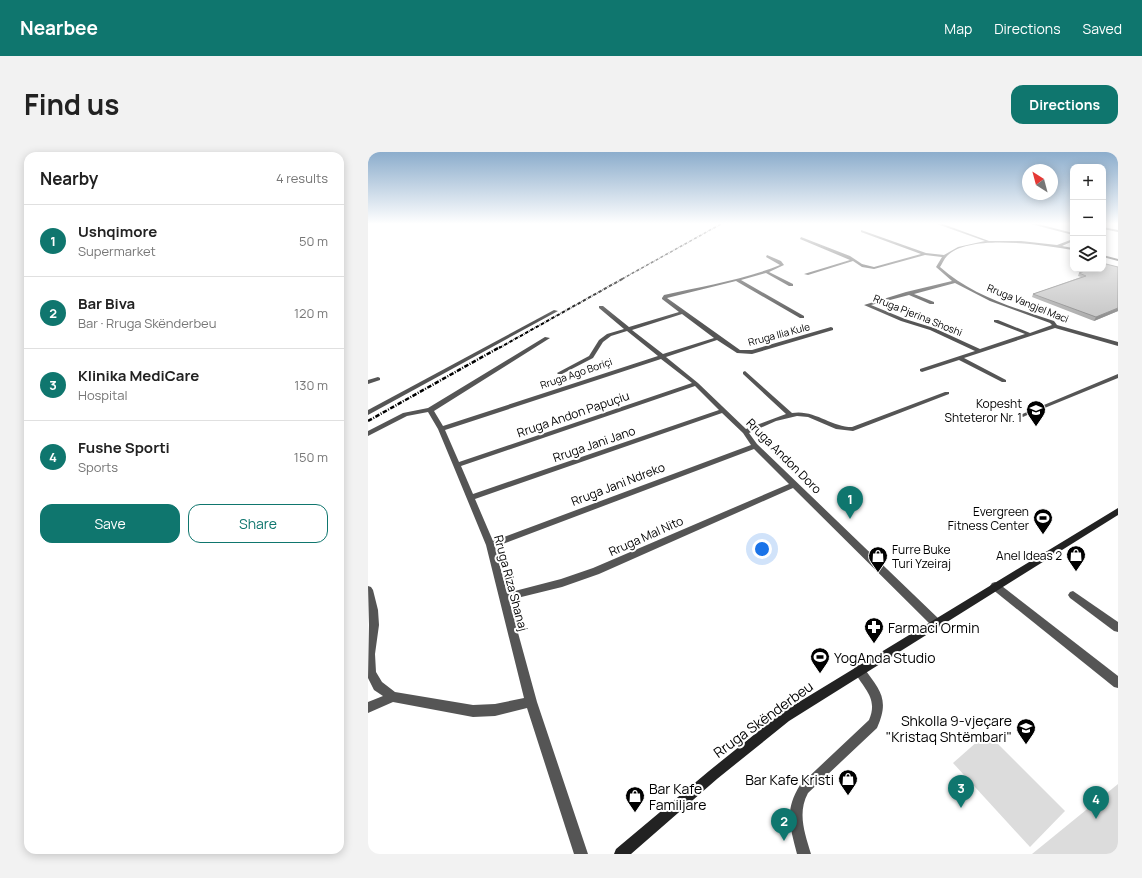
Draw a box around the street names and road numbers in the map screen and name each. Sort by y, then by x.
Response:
street label: Rruga Vangjel Maci [985,280,1071,326]
street label: Rruga Pjerina Shoshi [871,291,965,339]
street label: Rruga Ilia Kule [746,319,812,349]
street label: Rruga Ago Boriçi [538,354,614,392]
street label: Rruga Andon Papuçiu [515,387,631,441]
street label: Rruga Andon Doro [743,415,825,497]
street label: Rruga Jani Jano [550,422,638,466]
street label: Rruga Jani Ndreko [569,458,667,510]
street label: Rruga Mal Nito [606,512,686,560]
street label: Rruga Riza Shanaj [490,533,532,633]
street label: Rruga Skënderbeu [709,676,817,762]

